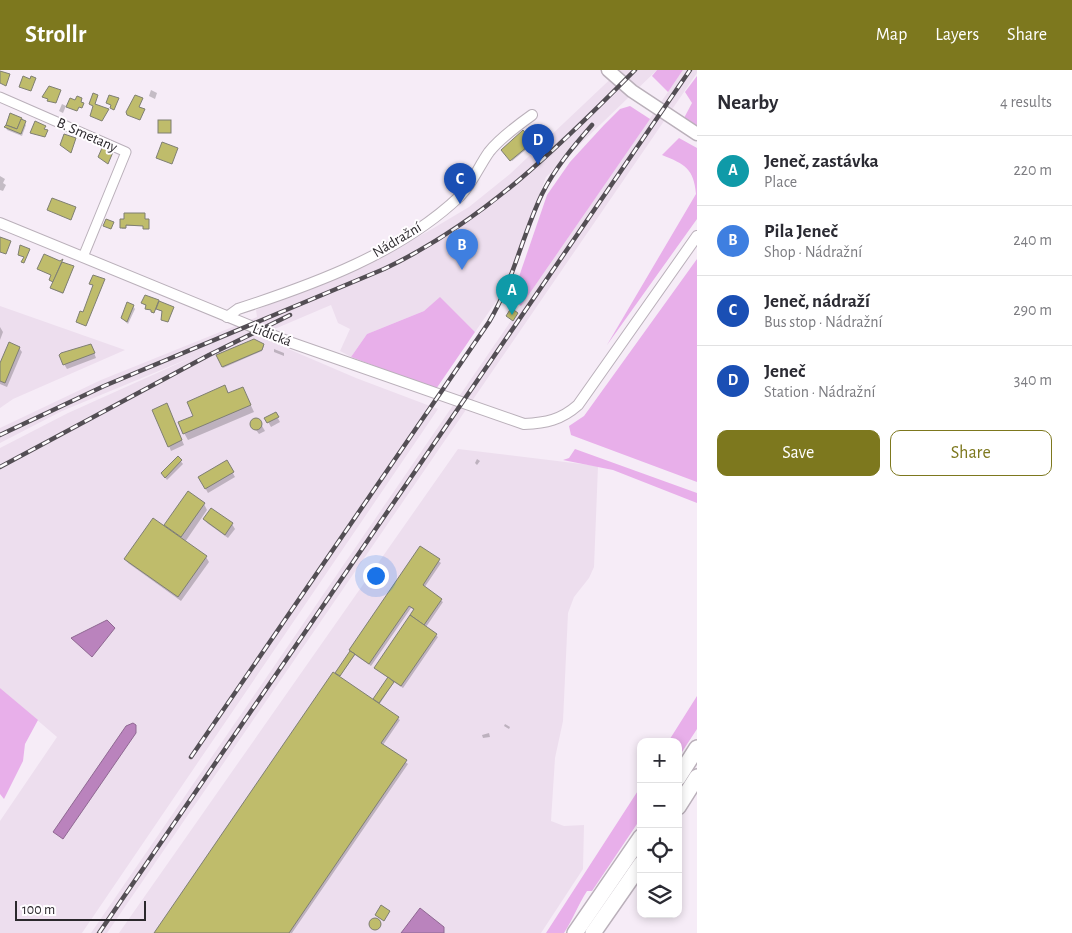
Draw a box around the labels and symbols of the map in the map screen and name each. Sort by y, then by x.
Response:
street label: B. Smetany [54,115,120,155]
pin: D [522,124,554,165]
pin: C [444,163,476,204]
street label: Nádražní [370,220,424,260]
pin: B [446,229,478,270]
pin: A [496,274,528,315]
street label: Lidická [250,321,294,349]
your location [363,563,389,589]
scale bar [15,898,146,921]

